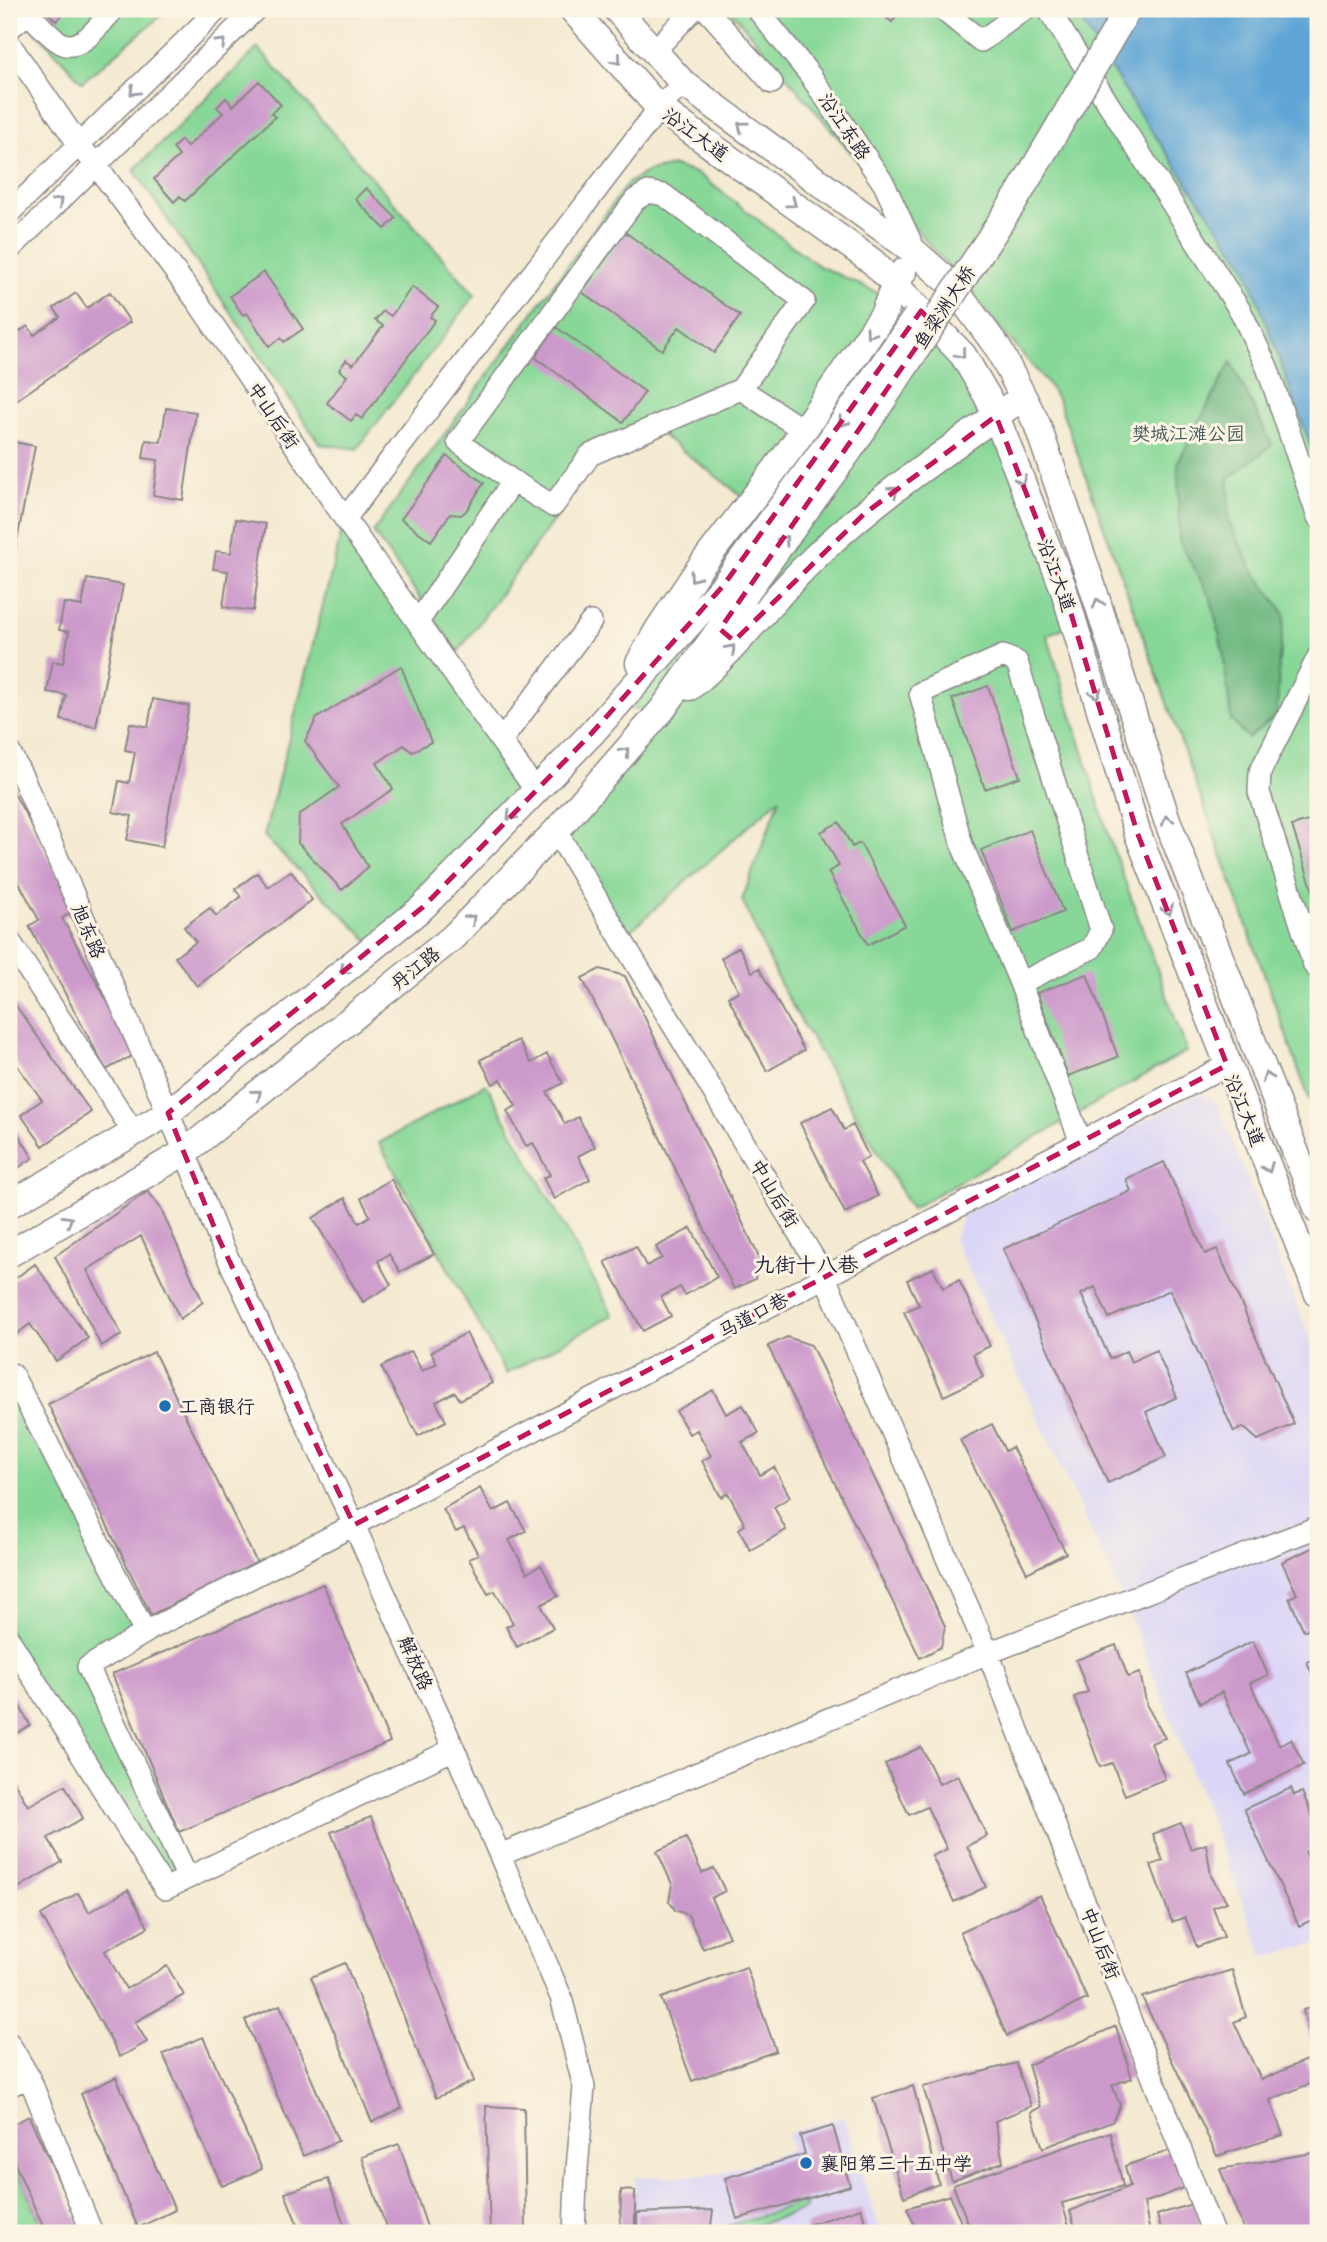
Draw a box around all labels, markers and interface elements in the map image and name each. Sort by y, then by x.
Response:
one-way arrow [212,39,225,52]
one-way arrow [609,52,621,65]
one-way arrow [130,82,143,95]
street label: 沿江东路 [813,86,879,165]
street label: 沿江大道 [658,100,736,167]
one-way arrow [737,122,750,134]
one-way arrow [784,195,797,208]
one-way arrow [49,198,62,211]
street label: 鱼梁洲大桥 [906,259,981,354]
one-way arrow [865,326,878,339]
one-way arrow [952,347,965,359]
street label: 中山后街 [242,375,308,454]
one-way arrow [839,414,851,427]
park label: 樊城江滩公园 [1131,418,1245,446]
one-way arrow [1012,473,1026,485]
one-way arrow [886,487,899,500]
street label: 沿江大道 [1032,534,1084,615]
one-way arrow [776,535,789,548]
one-way arrow [690,569,702,582]
one-way arrow [1091,597,1106,609]
one-way arrow [723,644,735,657]
one-way arrow [1087,688,1102,700]
one-way arrow [617,747,629,760]
one-way arrow [506,808,519,821]
one-way arrow [1161,814,1175,826]
street label: 旭东路 [66,899,114,962]
one-way arrow [1159,904,1173,916]
one-way arrow [463,915,476,928]
street label: 丹江路 [383,938,445,996]
one-way arrow [340,962,352,975]
street label: 沿江大道 [1219,1069,1273,1150]
one-way arrow [1261,1072,1275,1084]
one-way arrow [250,1090,262,1103]
street label: 中山后街 [744,1153,807,1232]
one-way arrow [1260,1160,1274,1173]
one-way arrow [60,1215,73,1228]
district label: 九街十八巷 [754,1247,859,1279]
street label: 马道口巷 [712,1284,793,1344]
place label: 工商银行 [179,1391,255,1419]
marker: 工商银行 [157,1398,173,1414]
street label: 解放路 [393,1631,441,1694]
street label: 中山后街 [1075,1902,1129,1983]
place label: 襄阳第三十五中学 [820,2148,972,2176]
marker: 襄阳第三十五中学 [798,2155,814,2171]

